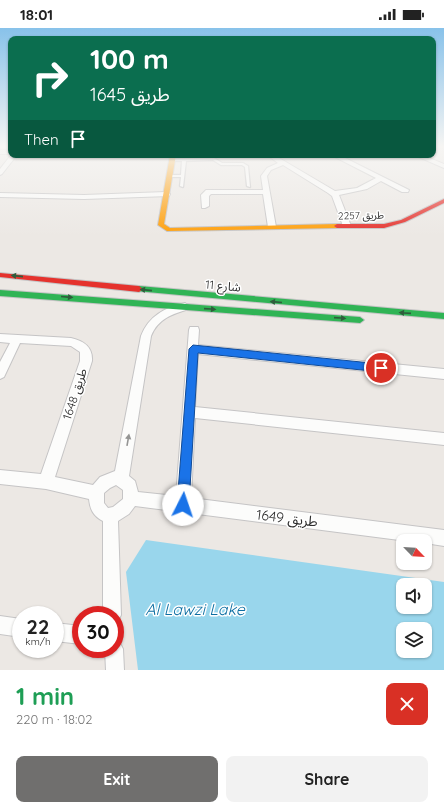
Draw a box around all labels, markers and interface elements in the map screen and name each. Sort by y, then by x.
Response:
text: 18:01 [20,5,53,24]
text: 100 m [90,41,169,76]
icon: right [24,52,76,104]
text: طريق 1645 [90,83,170,106]
icon: arrive [67,128,89,150]
text: Then [24,130,59,149]
street label: طريق 2257 [338,209,384,222]
one-way arrow [11,273,23,280]
street label: شارع 11 [205,276,241,297]
one-way arrow [140,287,152,293]
one-way arrow [61,293,73,300]
one-way arrow [270,299,282,306]
one-way arrow [204,305,216,312]
one-way arrow [399,309,411,316]
one-way arrow [334,315,346,322]
pin [364,351,398,385]
icon: arrive [370,357,392,379]
street label: طريق 1648 [59,366,91,422]
one-way arrow [125,434,131,447]
position arrow [162,484,204,526]
street label: طريق 1649 [255,505,319,532]
north arrow [396,534,432,570]
map controls [396,534,432,658]
button: sound [396,578,432,614]
water label: Al Lawzi Lake [145,599,246,619]
speed limit sign: 30 [72,606,124,658]
text: 22 [27,614,49,639]
button: layers [396,622,432,658]
text: km/h [25,635,51,648]
text: 1 min [16,681,74,711]
button: close [386,683,428,725]
text: 220 m · 18:02 [16,711,92,727]
button: Exit [16,756,218,802]
button: Share [226,756,428,802]

